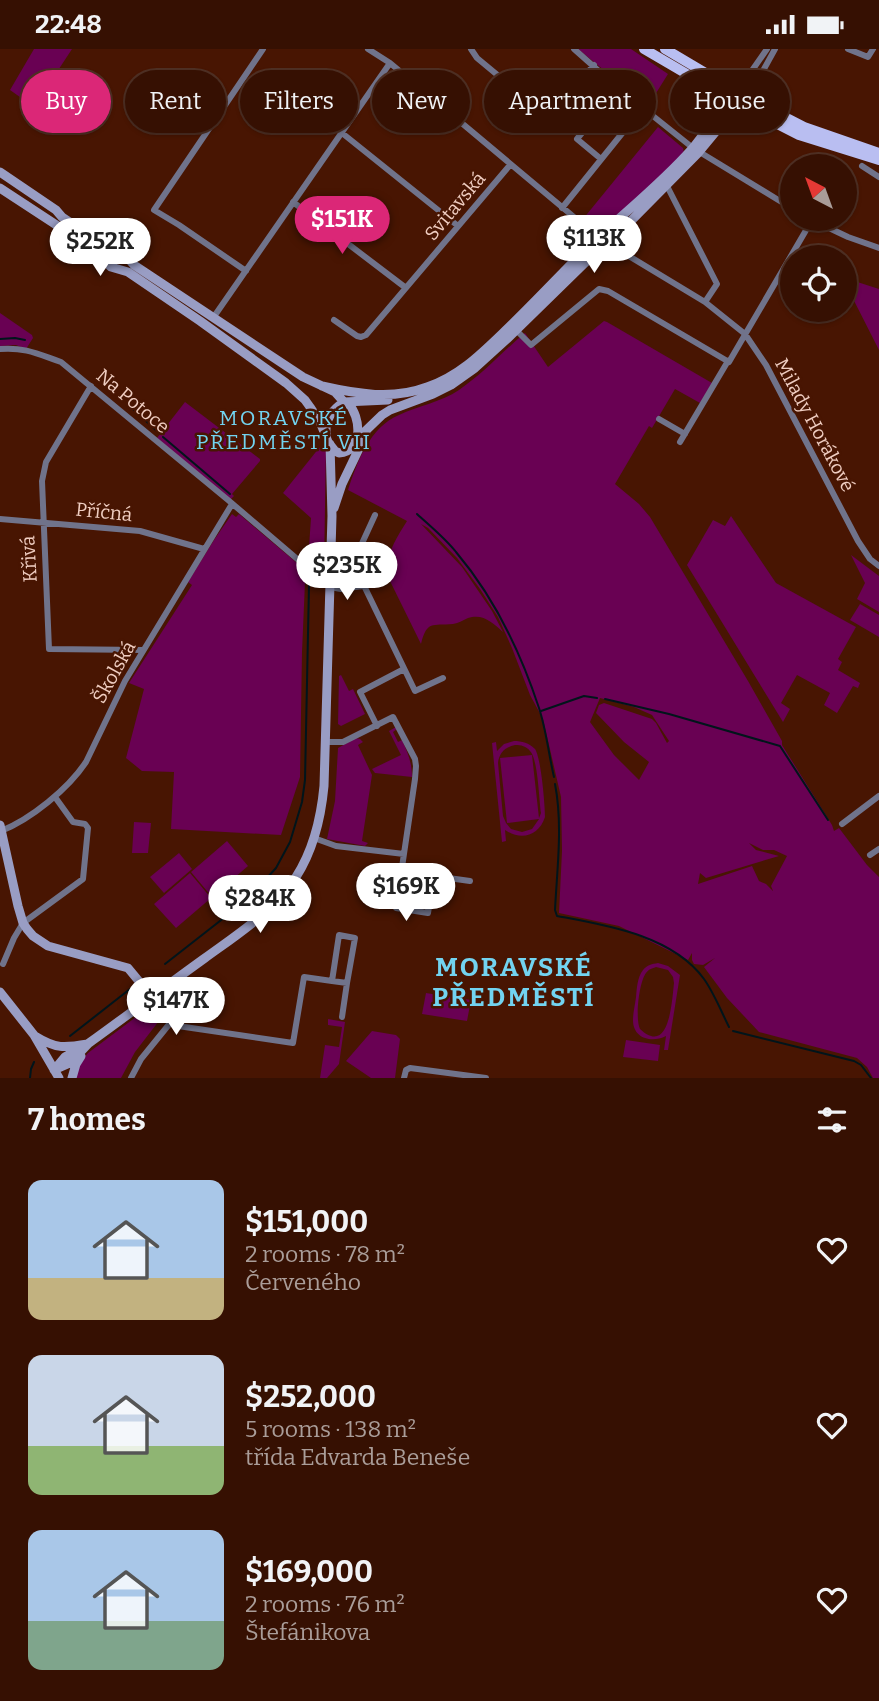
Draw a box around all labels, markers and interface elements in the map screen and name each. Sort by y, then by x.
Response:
text: 22:48 [35,9,102,40]
chip: Buy [21,70,111,133]
chip: Rent [125,70,226,133]
chip: Filters [240,70,358,133]
chip: New [372,70,470,133]
chip: Apartment [484,70,656,133]
chip: House [670,70,790,133]
north arrow [780,154,858,231]
map controls [780,154,857,322]
street label: Svitavská [420,167,491,245]
pin: $151K [293,197,391,256]
text: $151K [311,205,373,233]
pin: $113K [545,215,643,275]
pin: $252K [51,219,149,278]
text: $113K [563,224,625,252]
text: $252K [66,227,134,255]
button: locate [780,245,857,322]
street label: Milady Horákové [770,354,860,496]
street label: Na Potoce [92,364,174,438]
district label: MORAVSKÉ PŘEDMĚSTÍ VII [196,405,372,455]
street label: Příčná [75,498,134,526]
street label: Křivá [16,535,42,583]
pin: $235K [298,543,396,602]
text: $235K [312,551,382,579]
street label: Školská [88,636,141,707]
pin: $169K [357,863,455,923]
text: $169K [372,872,440,900]
pin: $284K [211,875,309,935]
text: $284K [224,884,296,912]
district label: MORAVSKÉ PŘEDMĚSTÍ [432,951,596,1013]
pin: $147K [127,977,225,1037]
text: $147K [143,986,209,1014]
icon: filters [813,1101,851,1139]
text: 7 homes [28,1102,146,1138]
text: $151,000 [245,1204,368,1240]
icon: home [84,1208,168,1292]
icon: heart [813,1231,851,1269]
text: 2 rooms · 78 m² [245,1240,405,1268]
text: Červeného [245,1268,361,1296]
text: $252,000 [245,1379,376,1415]
icon: home [84,1383,168,1467]
icon: heart [813,1406,851,1444]
text: 5 rooms · 138 m² [245,1415,416,1443]
text: třída Edvarda Beneše [245,1443,470,1471]
text: $169,000 [245,1554,373,1590]
icon: home [84,1558,168,1642]
icon: heart [813,1581,851,1619]
text: 2 rooms · 76 m² [245,1590,405,1618]
text: Štefánikova [245,1618,370,1646]

